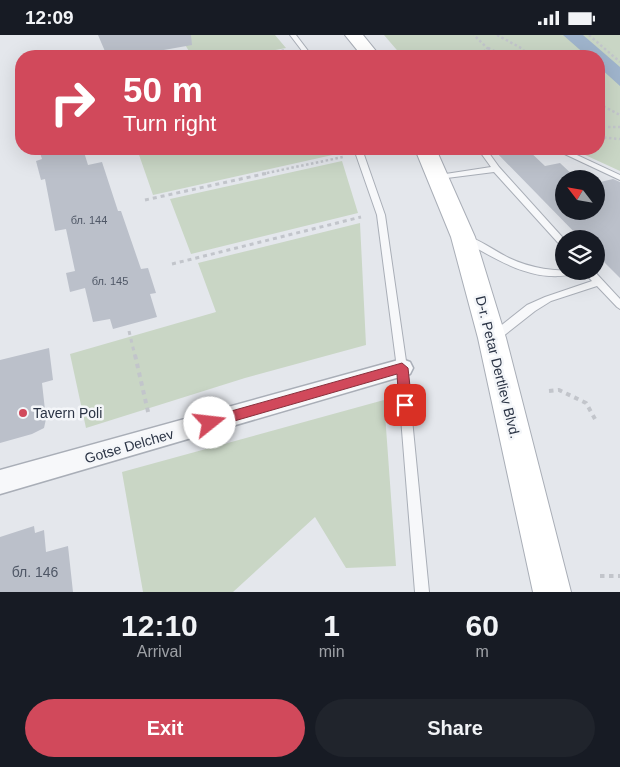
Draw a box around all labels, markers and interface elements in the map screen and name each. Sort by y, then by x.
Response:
text: 12:09 [25,7,74,28]
icon: right [40,70,105,135]
text: 50 m [123,70,203,109]
text: Turn right [123,111,216,136]
north arrow [555,170,605,220]
map controls [555,170,605,280]
house number: бл. 144 [71,214,107,226]
button: layers [555,230,605,280]
house number: бл. 145 [92,275,128,287]
street label: D-r. Petar Dertliev Blvd. [473,294,523,440]
pin [384,384,426,426]
icon: arrive [391,391,419,419]
position arrow [183,396,235,448]
place label: Tavern Poli [33,405,102,421]
marker: Tavern Poli [17,407,29,419]
street label: Gotse Delchev [83,426,175,466]
house number: бл. 146 [12,564,59,580]
text: 12:10 [121,609,198,642]
text: 1 [323,609,340,642]
text: 60 [466,609,499,642]
text: Arrival [137,643,182,660]
text: min [319,643,345,660]
text: m [476,643,489,660]
button: Exit [25,699,305,757]
button: Share [315,699,595,757]

